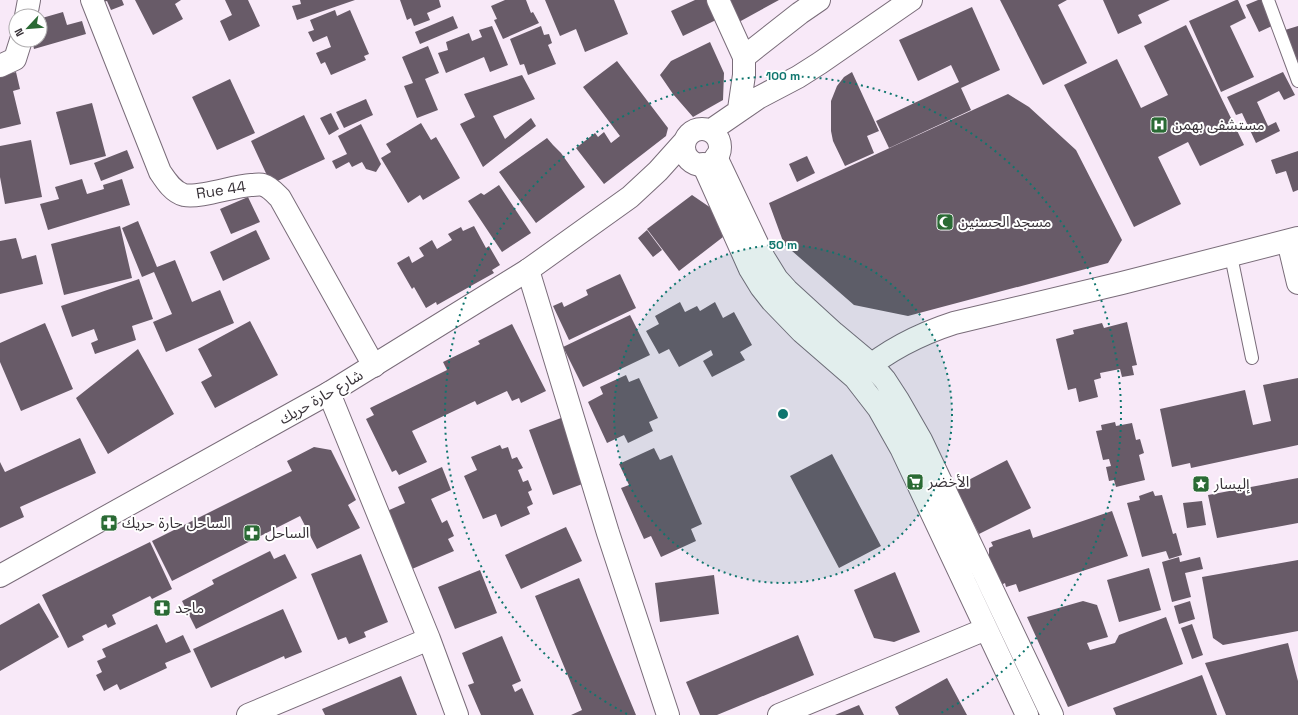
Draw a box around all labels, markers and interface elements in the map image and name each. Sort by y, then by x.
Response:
north arrow [8,8,48,48]
text: N [11,26,27,39]
text: 100 m [766,68,800,84]
hospital icon: مستشفى بهمن [1149,115,1169,135]
place label: مستشفى بهمن [1172,115,1265,134]
street label: Rue 44 [195,176,247,203]
mosque icon: مسجد الحسنين [935,212,955,232]
place label: مسجد الحسنين [958,212,1051,231]
text: 50 m [769,237,797,253]
street label: شارع حارة حريك [275,365,368,431]
centre of rings [776,407,790,421]
supermarket icon: الأخضر [905,472,925,492]
place label: الأخضر [927,472,969,491]
place icon: إليسار [1191,474,1211,494]
place label: إليسار [1213,474,1250,494]
pharmacy icon: الساحل حارة حريك [99,513,119,533]
place label: الساحل حارة حريك [122,513,231,532]
pharmacy icon: الساحل [242,523,262,543]
place label: الساحل [265,523,309,542]
pharmacy icon: ماجد [152,598,172,618]
place label: ماجد [175,598,204,617]

